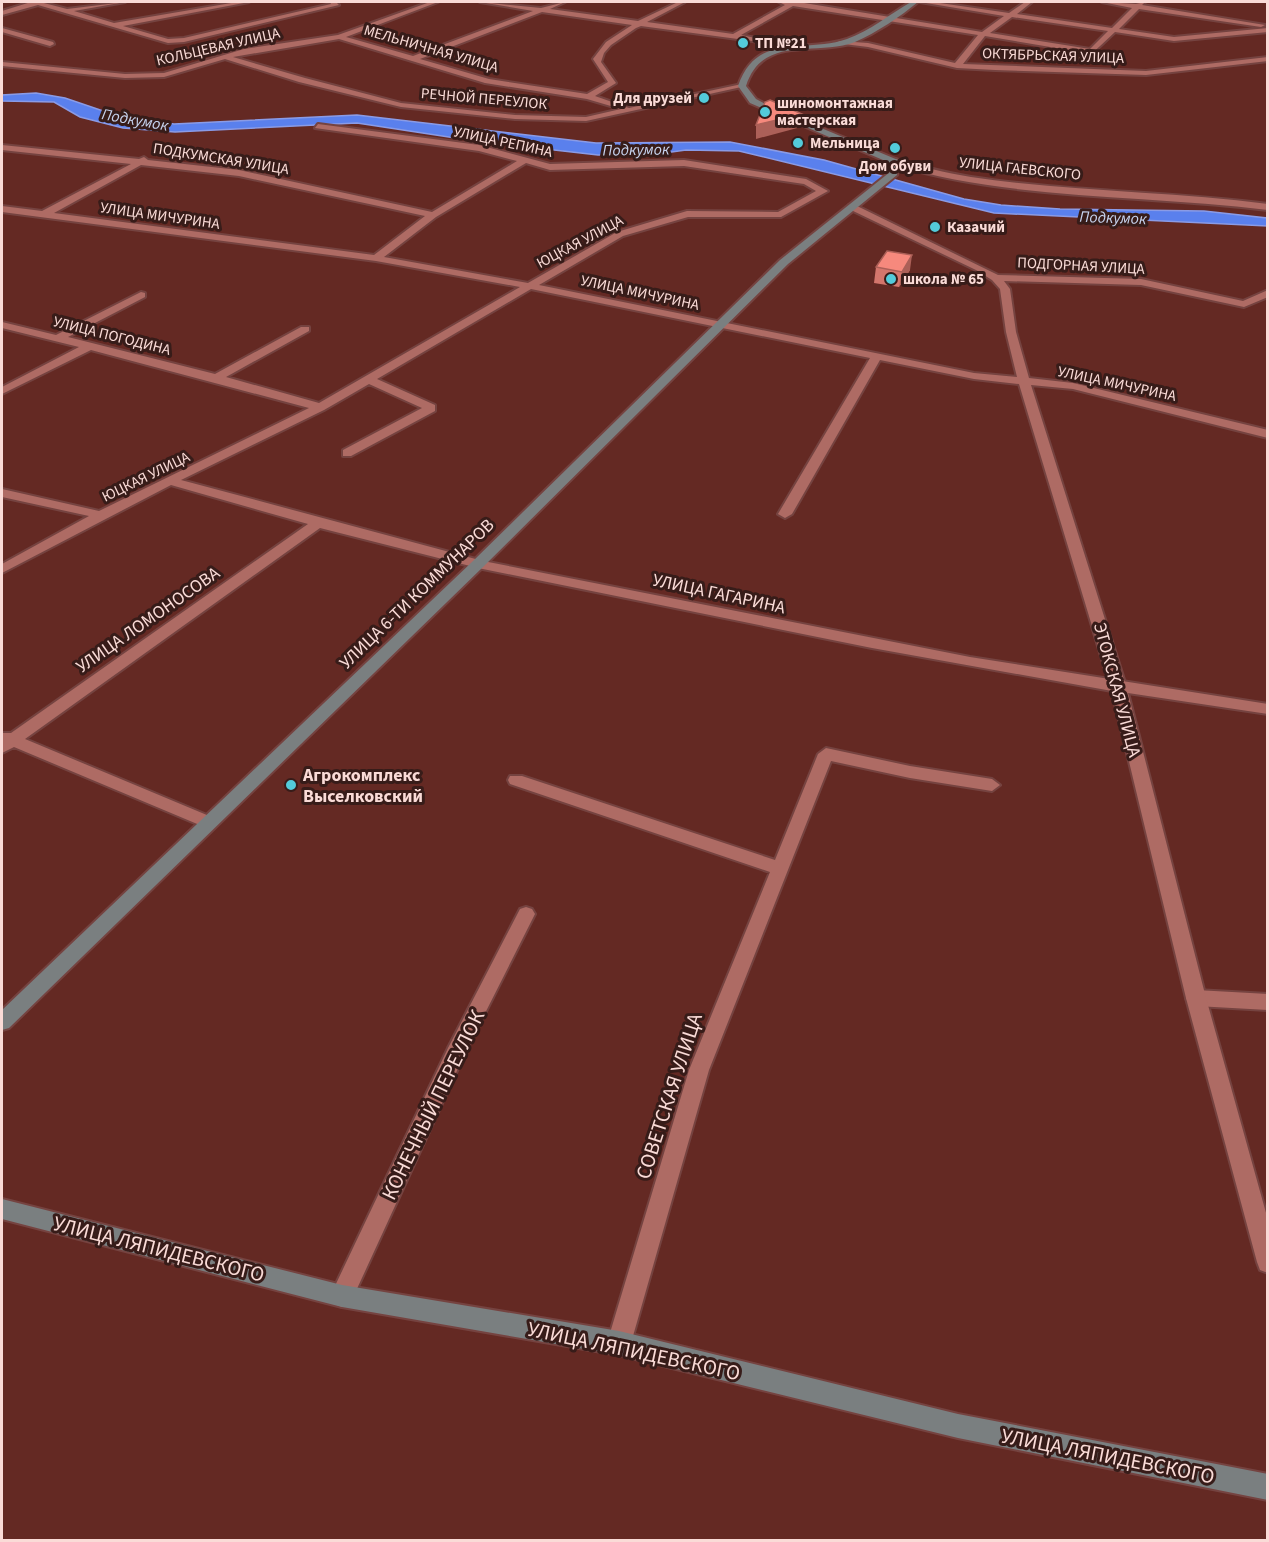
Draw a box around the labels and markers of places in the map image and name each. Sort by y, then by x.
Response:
place label: ТП №21 [755,33,807,54]
marker: ТП №21 [736,36,750,50]
place label: Для друзей [613,88,692,109]
marker: Для друзей [697,91,711,105]
place label: шиномонтажная мастерская [777,93,893,131]
marker: шиномонтажная мастерская [758,105,772,119]
place label: Мельница [810,133,880,154]
marker: Мельница [791,136,805,150]
marker: Дом обуви [888,141,902,155]
place label: Дом обуви [859,156,931,177]
place label: Казачий [947,217,1005,238]
marker: Казачий [928,220,942,234]
place label: школа № 65 [903,269,984,290]
marker: школа № 65 [884,272,898,286]
place label: Агрокомплекс Выселковский [302,763,423,809]
marker: Агрокомплекс Выселковский [284,778,298,792]

